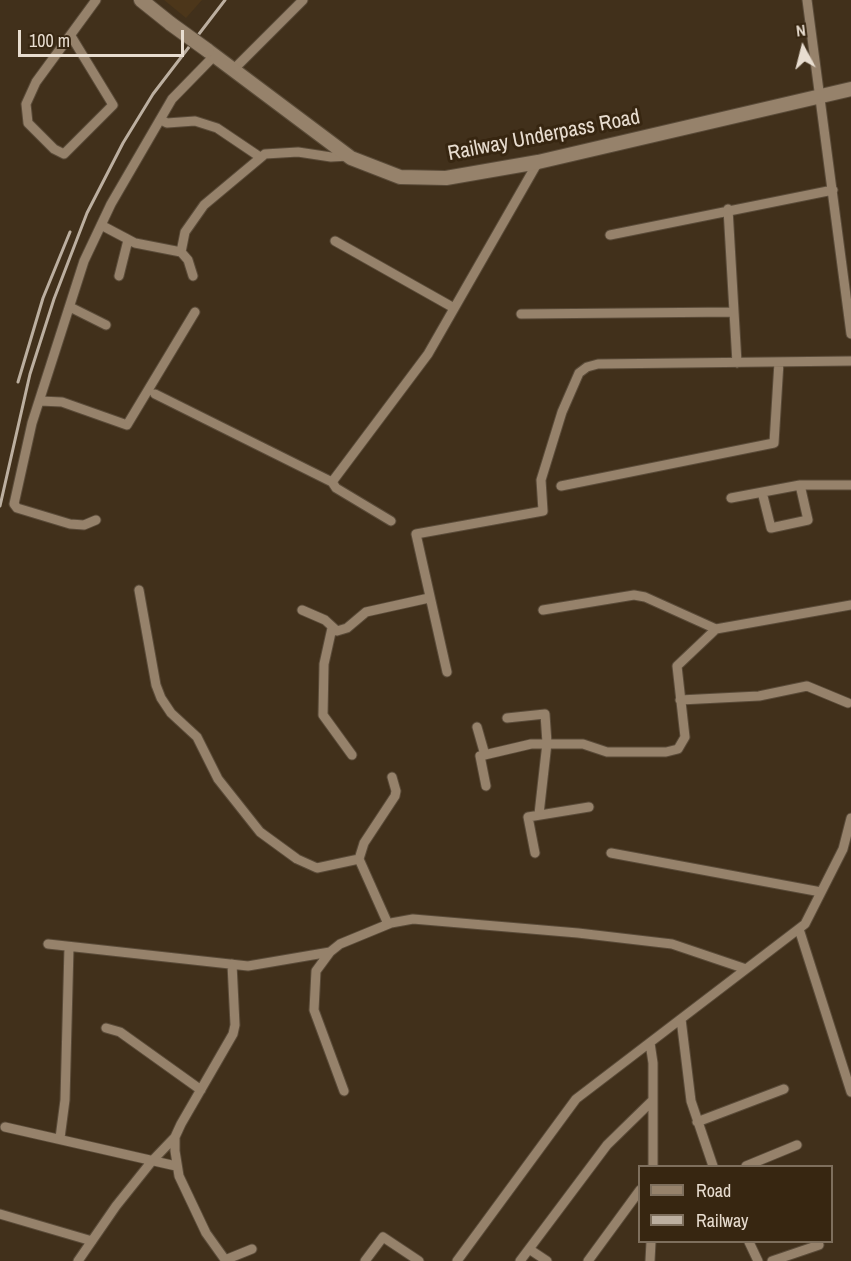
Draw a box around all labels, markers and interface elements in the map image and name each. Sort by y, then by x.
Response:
scale bar [21,18,188,56]
north arrow [773,18,833,78]
text: N [795,19,807,42]
text: 100 m [29,28,70,53]
street label: Railway Underpass Road [446,105,642,167]
legend [638,1165,833,1243]
text: Road [696,1178,731,1203]
text: Railway [696,1208,749,1233]

